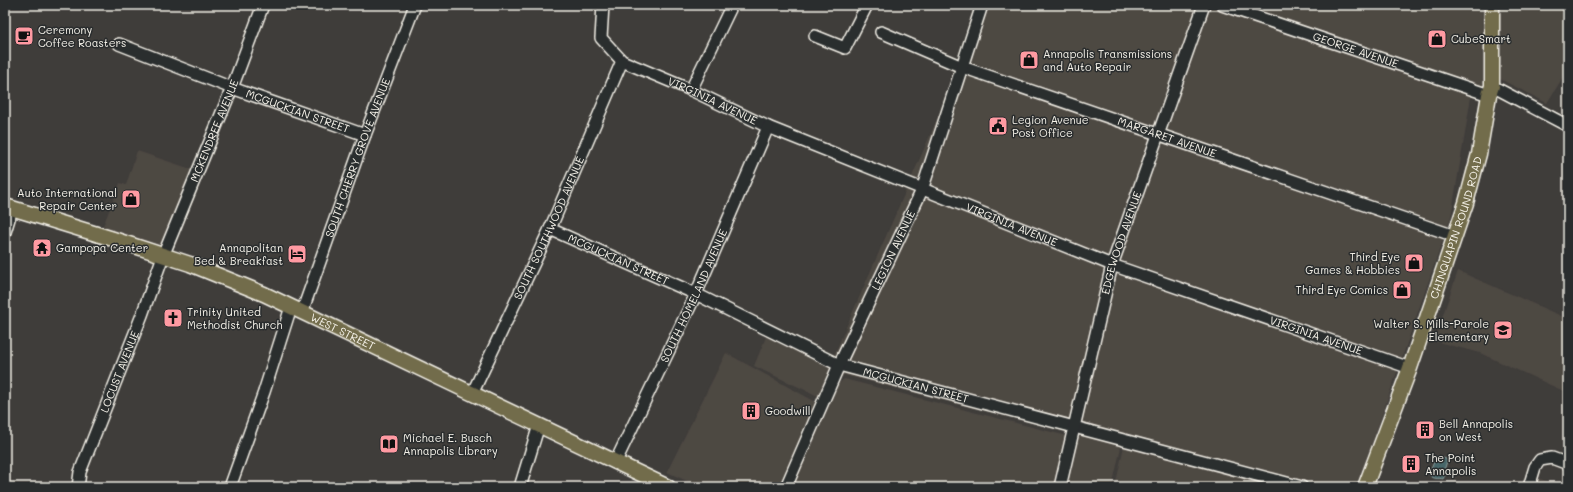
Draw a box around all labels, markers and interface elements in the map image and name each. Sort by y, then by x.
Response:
place label: Ceremony Coffee Roasters [38,22,126,50]
cafe icon: Ceremony Coffee Roasters [13,25,35,47]
street label: GEORGE AVENUE [1311,28,1401,71]
shop icon: CubeSmart [1426,28,1448,50]
place label: CubeSmart [1451,31,1511,46]
place label: Annapolis Transmissions and Auto Repair [1043,46,1172,74]
shop icon: Annapolis Transmissions and Auto Repair [1018,49,1040,71]
street label: VIRGINIA AVENUE [666,73,760,128]
street label: SOUTH CHERRY GROVE AVENUE [321,76,393,239]
street label: MCKENDREE AVENUE [186,77,242,184]
street label: MCGUCKIAN STREET [244,86,352,136]
place label: Legion Avenue Post Office [1012,112,1089,140]
street label: MARGARET AVENUE [1116,113,1219,161]
public building icon: Legion Avenue Post Office [987,115,1009,137]
street label: SOUTH SOUTHWOOD AVENUE [510,154,587,302]
street label: CHINQUAPIN ROUND ROAD [1426,155,1485,301]
place label: Auto International Repair Center [17,185,117,213]
shop icon: Auto International Repair Center [120,188,142,210]
street label: EDGEWOOD AVENUE [1097,189,1145,296]
street label: VIRGINIA AVENUE [964,199,1060,249]
street label: LEGION AVENUE [868,208,918,292]
street label: SOUTH HOMELAND AVENUE [656,226,730,365]
street label: MCGUCKIAN STREET [566,230,672,288]
temple icon: Gampopa Center [31,237,53,259]
place label: Gampopa Center [56,240,148,255]
place label: Annapolitan Bed & Breakfast [194,240,283,268]
hotel icon: Annapolitan Bed & Breakfast [286,243,308,265]
place label: Third Eye Games & Hobbies [1305,249,1400,277]
shop icon: Third Eye Games & Hobbies [1403,252,1425,274]
shop icon: Third Eye Comics [1391,279,1413,301]
place label: Third Eye Comics [1296,282,1388,297]
place label: Trinity United Methodist Church [187,304,282,332]
church icon: Trinity United Methodist Church [162,307,184,329]
street label: WEST STREET [308,309,378,353]
street label: VIRGINIA AVENUE [1268,312,1365,358]
place label: Walter S. Mills-Parole Elementary [1373,316,1489,344]
school or university icon: Walter S. Mills-Parole Elementary [1492,319,1514,341]
street label: LOCUST AVENUE [96,328,142,415]
street label: MCGUCKIAN STREET [861,364,971,406]
building icon: Goodwill [740,400,762,422]
place label: Goodwill [765,403,811,418]
place label: Bell Annapolis on West [1439,416,1513,444]
building icon: Bell Annapolis on West [1414,419,1436,441]
place label: Michael E. Busch Annapolis Library [403,430,498,458]
library icon: Michael E. Busch Annapolis Library [378,433,400,455]
place label: The Point Annapolis [1425,450,1476,478]
building icon: The Point Annapolis [1400,453,1422,475]

